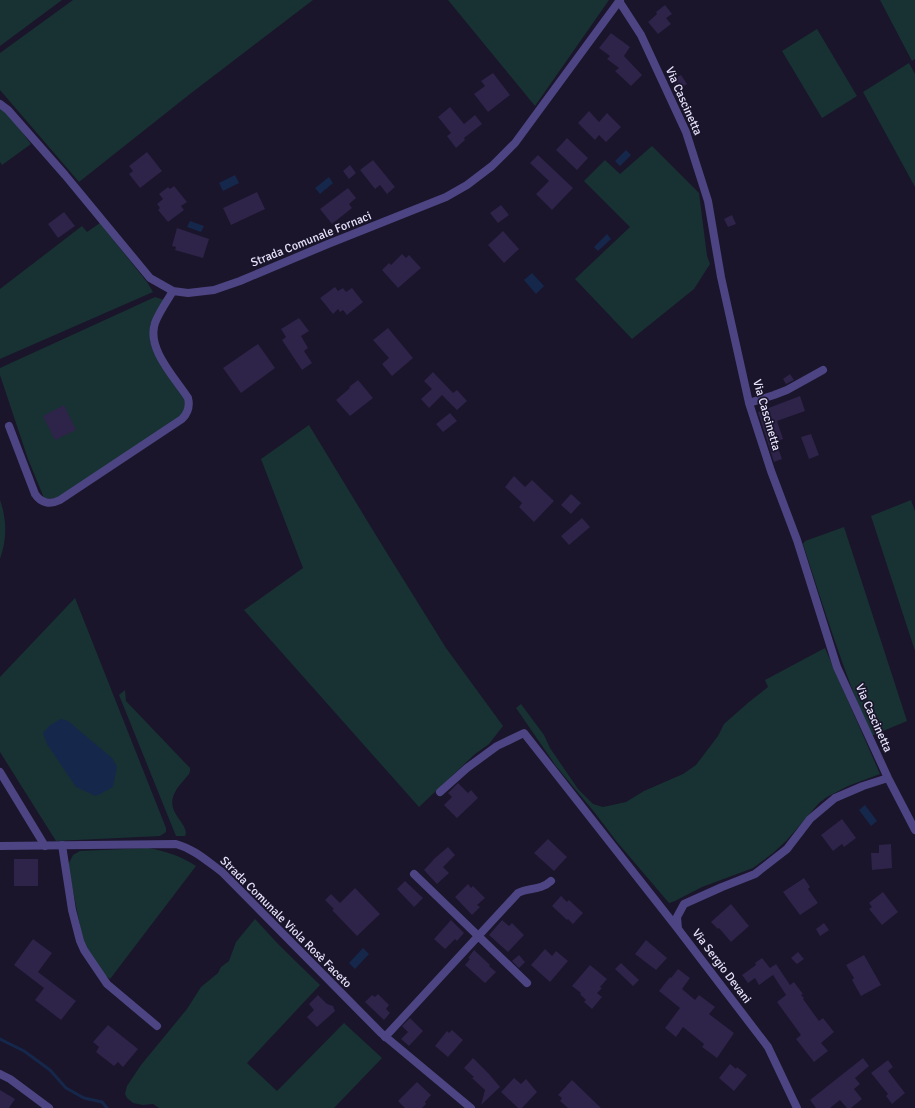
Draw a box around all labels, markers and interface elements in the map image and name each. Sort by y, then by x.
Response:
street label: Via Cascinetta [662,65,705,138]
street label: Strada Comunale Fornaci [249,208,374,271]
street label: Via Cascinetta [749,378,784,453]
street label: Via Cascinetta [852,682,895,755]
street label: Strada Comunale Viola Rosè Faceto [217,853,355,991]
street label: Via Sergio Devani [689,926,754,1006]

